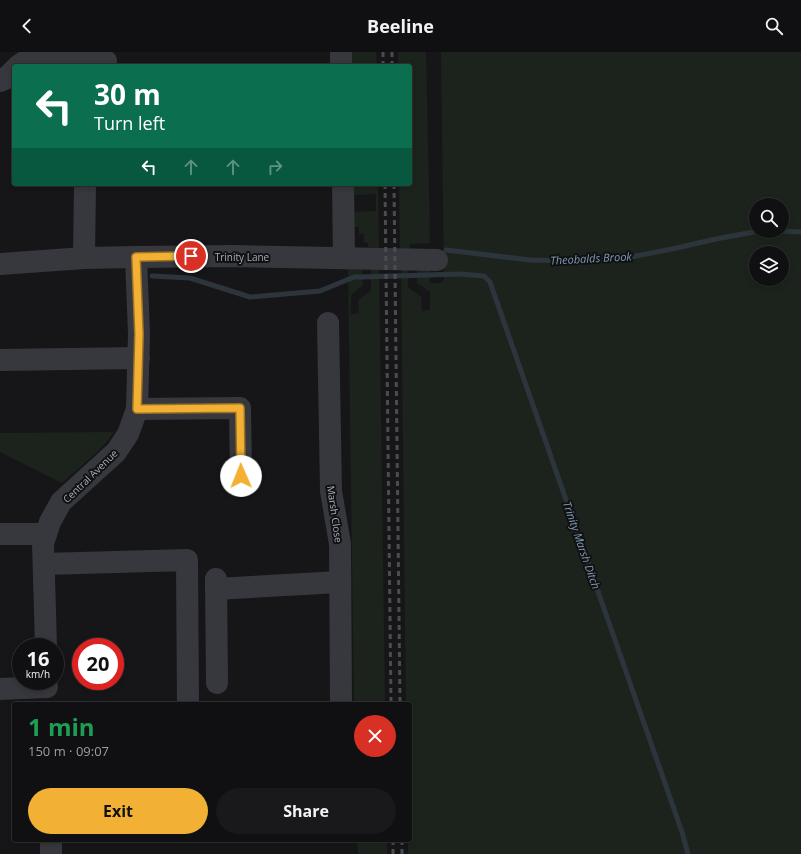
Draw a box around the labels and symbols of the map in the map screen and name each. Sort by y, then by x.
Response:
pin [174,239,208,273]
water label: Theobalds Brook [550,248,633,268]
street label: Trinity Lane [215,250,270,264]
street label: Central Avenue [60,446,121,506]
position arrow [220,455,262,497]
street label: Marsh Close [324,485,346,544]
water label: Trinity Marsh Ditch [560,499,604,591]
speed limit sign: 20 [72,638,124,690]

